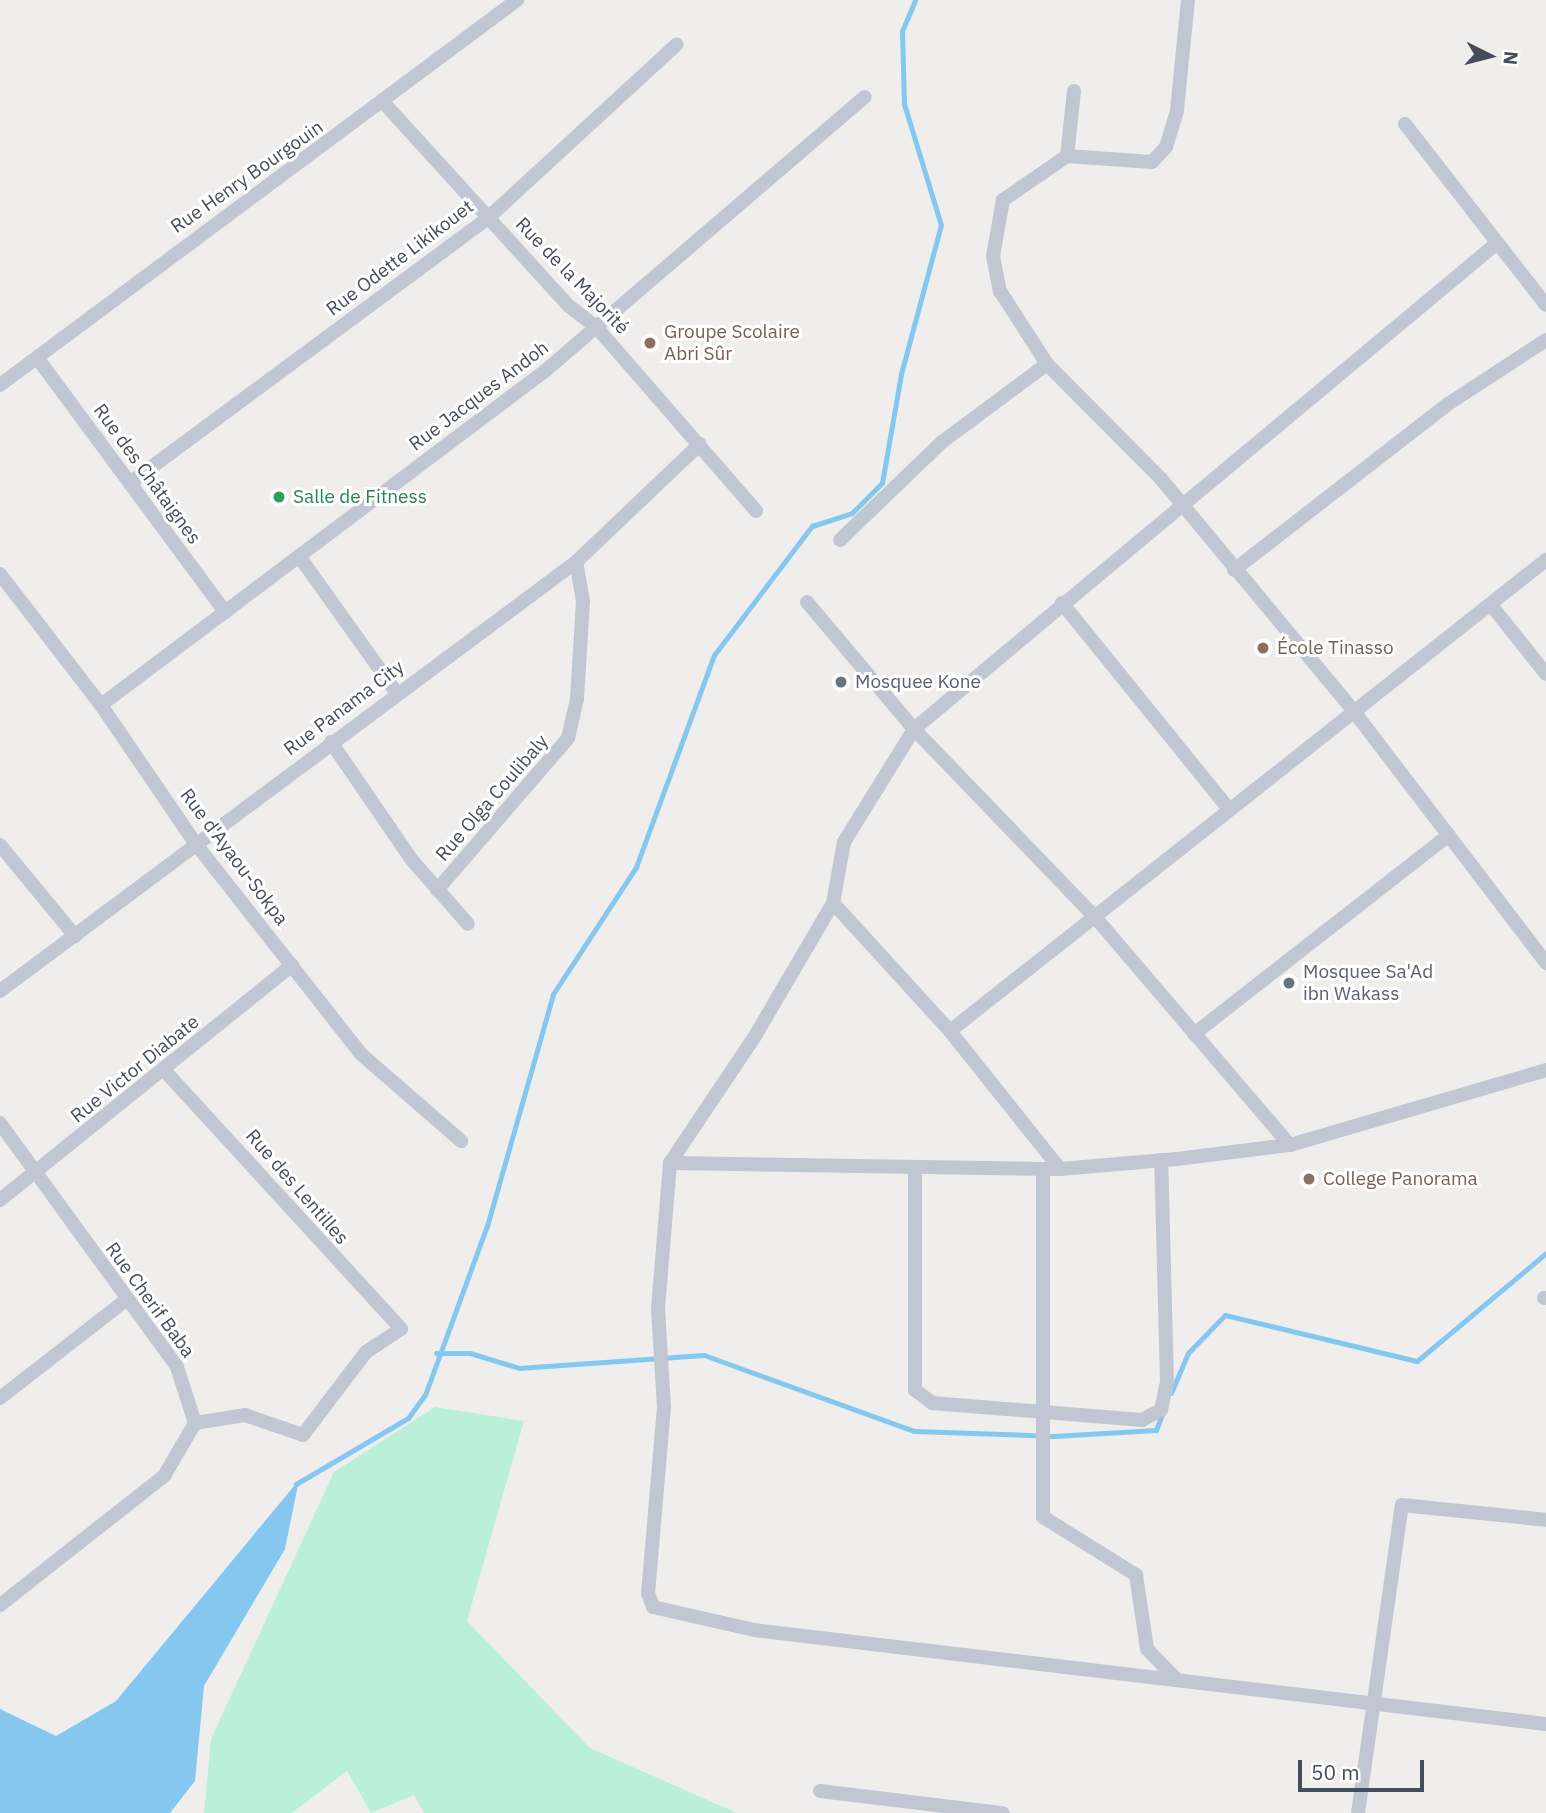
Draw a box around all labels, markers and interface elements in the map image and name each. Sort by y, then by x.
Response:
north arrow [1455,21,1525,91]
text: N [1498,50,1524,66]
street label: Rue Henry Bourgouin [166,116,328,238]
street label: Rue Odette Likikouet [322,195,478,321]
street label: Rue de la Majorité [511,213,633,339]
place label: Groupe Scolaire Abri Sûr [664,321,800,365]
marker: Groupe Scolaire Abri Sûr [642,335,658,351]
street label: Rue Jacques Andoh [405,336,553,456]
street label: Rue des Châtaignes [88,399,206,549]
place label: Salle de Fitness [293,486,427,508]
marker: Salle de Fitness [271,489,287,505]
place label: École Tinasso [1277,637,1394,659]
marker: École Tinasso [1255,640,1271,656]
street label: Rue Panama City [280,656,408,760]
place label: Mosquee Kone [855,671,981,693]
marker: Mosquee Kone [833,674,849,690]
street label: Rue Olga Coulibaly [431,730,553,866]
street label: Rue d'Ayaou-Sokpa [175,784,293,930]
place label: Mosquee Sa'Ad ibn Wakass [1303,961,1433,1005]
marker: Mosquee Sa'Ad ibn Wakass [1281,975,1297,991]
street label: Rue Victor Diabate [66,1010,204,1128]
street label: Rue des Lentilles [241,1125,353,1249]
place label: College Panorama [1323,1168,1478,1190]
marker: College Panorama [1301,1171,1317,1187]
street label: Rue Cherif Baba [101,1238,199,1362]
scale bar [1301,1746,1427,1790]
text: 50 m [1311,1758,1360,1786]

